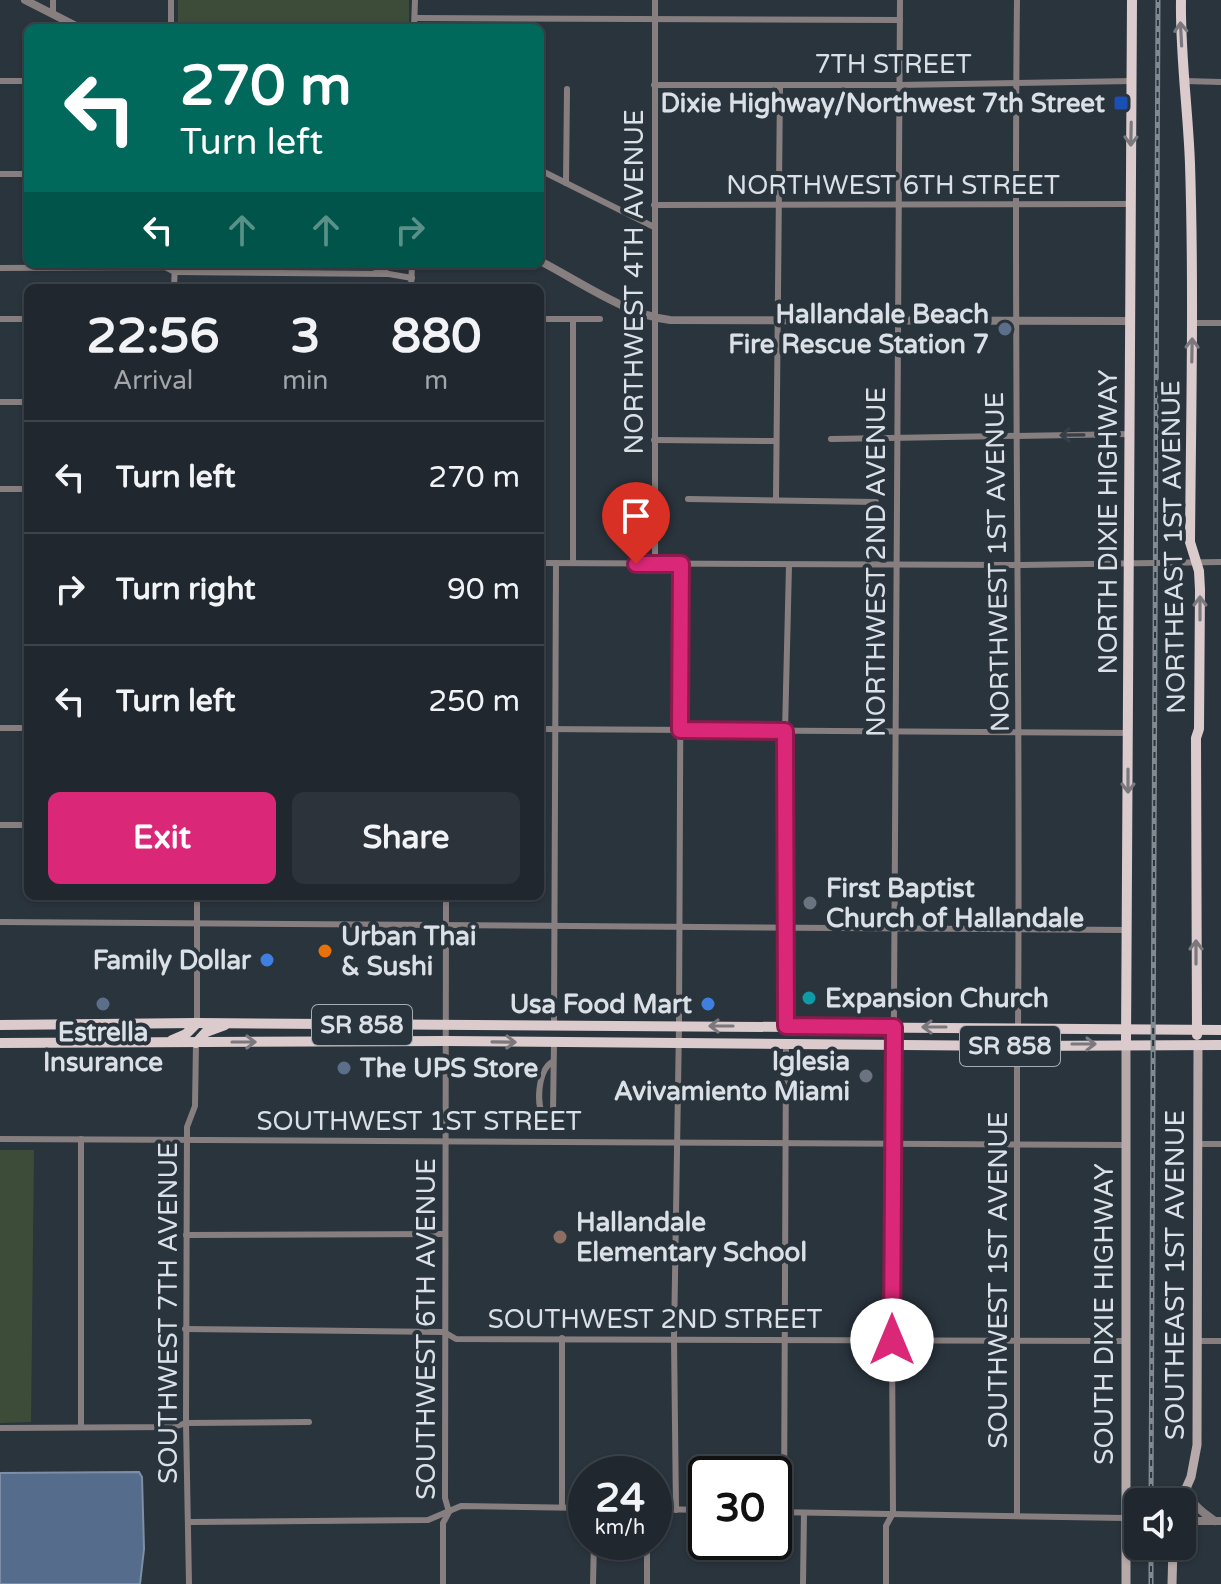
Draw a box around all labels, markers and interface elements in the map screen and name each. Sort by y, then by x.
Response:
one-way arrow [1174,22,1189,48]
street label: 7TH STREET [815,49,972,80]
text: 270 m [180,53,351,120]
icon: left [48,56,152,160]
place label: Dixie Highway/Northwest 7th Street [660,88,1105,119]
marker: Dixie Highway/Northwest 7th Street [1112,94,1130,112]
street label: NORTHWEST 4TH AVENUE [619,109,650,455]
one-way arrow [1123,120,1139,147]
text: Turn left [180,121,323,164]
street label: NORTHWEST 6TH STREET [726,170,1060,201]
icon: left [136,208,180,252]
icon: ahead [220,208,264,252]
icon: ahead [304,208,348,252]
icon: right [388,208,432,252]
place label: Hallandale Beach Fire Rescue Station 7 [728,299,989,360]
text: 22:56 [87,308,220,366]
text: 3 [290,308,320,366]
text: 880 [391,308,481,366]
marker: Hallandale Beach Fire Rescue Station 7 [996,320,1014,338]
one-way arrow [1184,337,1199,364]
text: Arrival [113,365,193,396]
text: min [282,365,328,396]
text: m [424,365,448,396]
street label: NORTH DIXIE HIGHWAY [1093,370,1124,674]
street label: NORTHEAST 1ST AVENUE [1155,380,1192,714]
street label: NORTHWEST 2ND AVENUE [861,387,892,737]
street label: NORTHWEST 1ST AVENUE [979,391,1016,733]
one-way arrow [1059,428,1086,443]
icon: left [48,455,92,499]
text: Turn left [116,459,235,496]
text: 270 m [428,459,520,496]
pin [602,482,670,564]
icon: arrive [614,494,658,538]
icon: right [48,567,92,611]
text: Turn right [116,571,256,608]
text: 90 m [447,571,520,608]
one-way arrow [1192,595,1208,622]
icon: left [48,679,92,723]
text: Turn left [116,683,235,720]
text: 250 m [428,683,520,720]
one-way arrow [1120,767,1136,794]
button: Exit [48,792,276,884]
button: Share [292,792,520,884]
place label: First Baptist Church of Hallandale [826,873,1084,934]
marker: First Baptist Church of Hallandale [801,894,819,912]
place label: Urban Thai & Sushi [341,921,476,982]
one-way arrow [1188,939,1203,966]
marker: Urban Thai & Sushi [316,942,334,960]
place label: Family Dollar [93,945,252,976]
marker: Family Dollar [258,951,276,969]
place label: Expansion Church [825,983,1049,1014]
place label: Usa Food Mart [510,989,692,1020]
marker: Expansion Church [800,989,818,1007]
marker: Estrella Insurance [94,995,112,1013]
marker: Usa Food Mart [699,995,717,1013]
road number: SR 858 [312,1005,412,1045]
place label: Estrella Insurance [43,1017,163,1078]
one-way arrow [708,1018,735,1034]
one-way arrow [921,1019,948,1035]
road number: SR 858 [960,1026,1060,1066]
one-way arrow [230,1034,257,1050]
one-way arrow [490,1034,517,1050]
one-way arrow [1070,1036,1097,1052]
place label: Iglesia Avivamiento Miami [614,1046,850,1107]
place label: The UPS Store [359,1053,539,1084]
marker: The UPS Store [335,1059,353,1077]
marker: Iglesia Avivamiento Miami [857,1067,875,1085]
street label: SOUTHWEST 1ST STREET [256,1106,582,1137]
street label: SOUTHEAST 1ST AVENUE [1160,1110,1191,1440]
street label: SOUTHWEST 1ST AVENUE [983,1112,1014,1448]
street label: SOUTHWEST 7TH AVENUE [153,1142,184,1484]
street label: SOUTHWEST 6TH AVENUE [411,1158,442,1500]
street label: SOUTH DIXIE HIGHWAY [1089,1163,1120,1465]
place label: Hallandale Elementary School [576,1207,807,1268]
marker: Hallandale Elementary School [551,1228,569,1246]
position arrow [850,1298,934,1382]
street label: SOUTHWEST 2ND STREET [488,1304,823,1335]
speed limit sign: 30 [688,1456,792,1560]
text: 24 [595,1474,645,1522]
map controls [1124,1488,1196,1560]
button: sound [1124,1488,1196,1560]
text: km/h [595,1516,645,1540]

